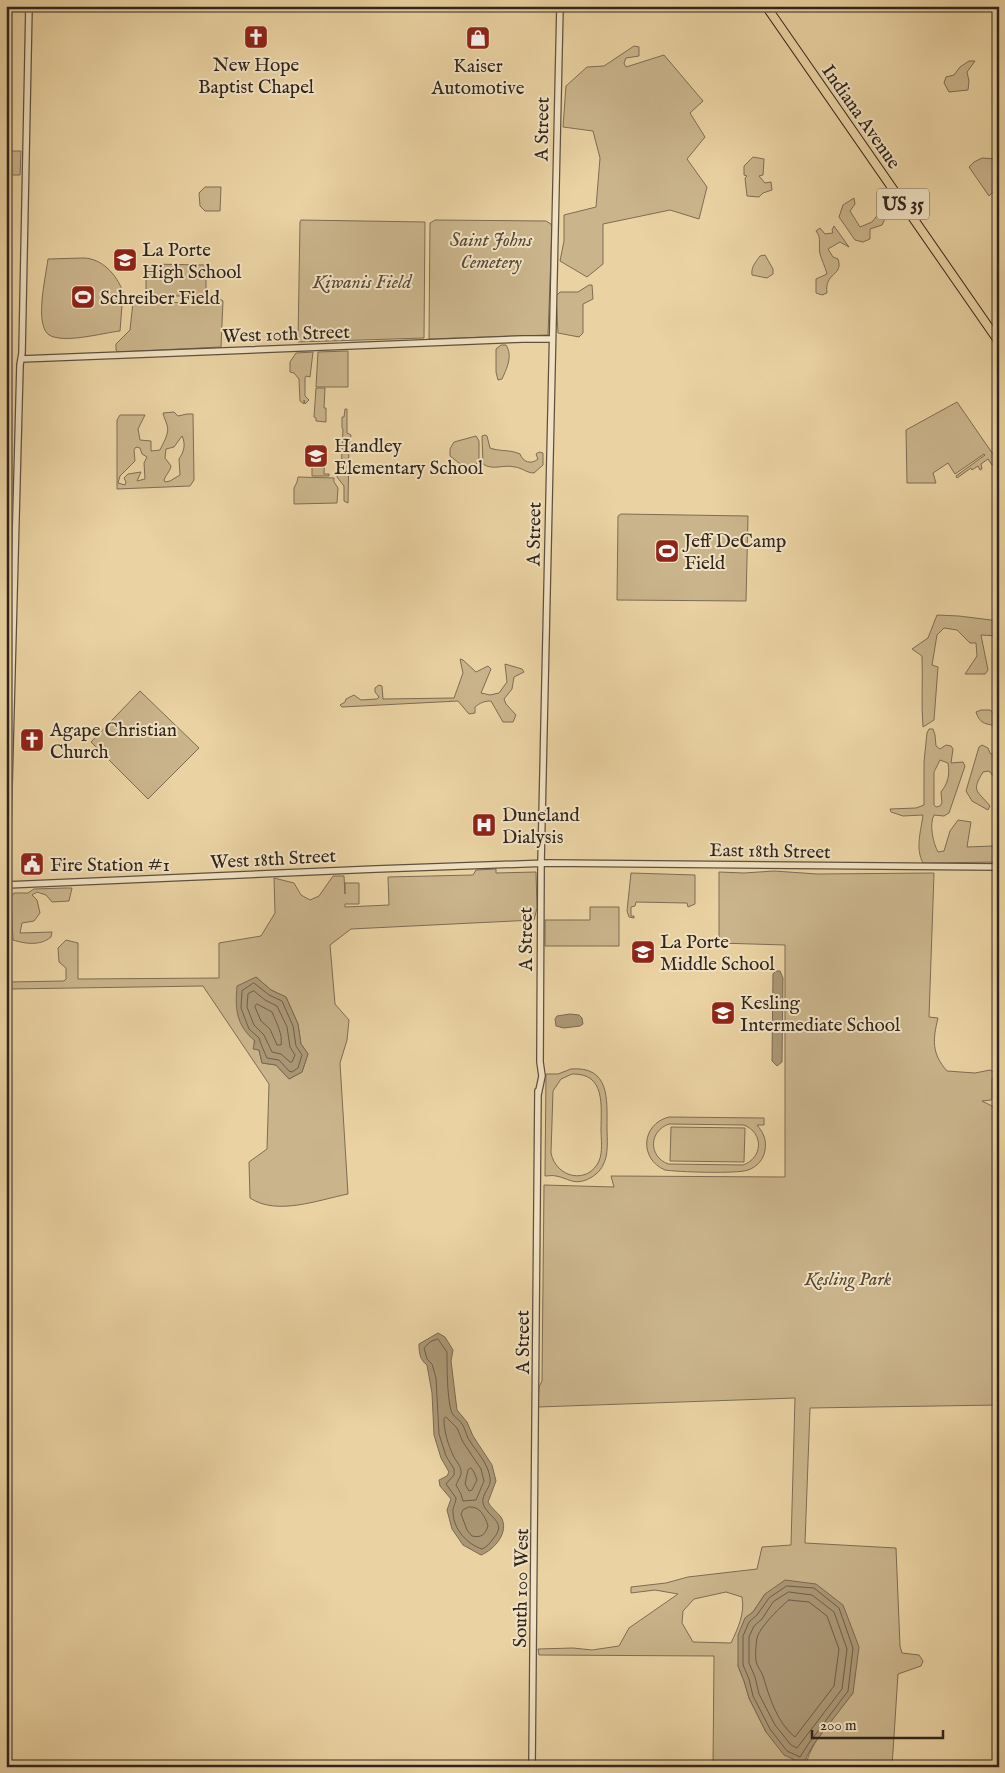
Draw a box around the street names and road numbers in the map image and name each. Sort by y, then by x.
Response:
street label: Indiana Avenue [815,60,905,174]
street label: A Street [530,96,556,162]
road number: US 35 [877,188,929,220]
street label: West 10th Street [222,321,351,349]
street label: A Street [522,501,548,567]
street label: East 18th Street [709,839,831,865]
street label: West 18th Street [210,845,337,875]
street label: A Street [515,906,539,972]
street label: A Street [512,1309,536,1375]
street label: South 100 West [509,1528,535,1648]

